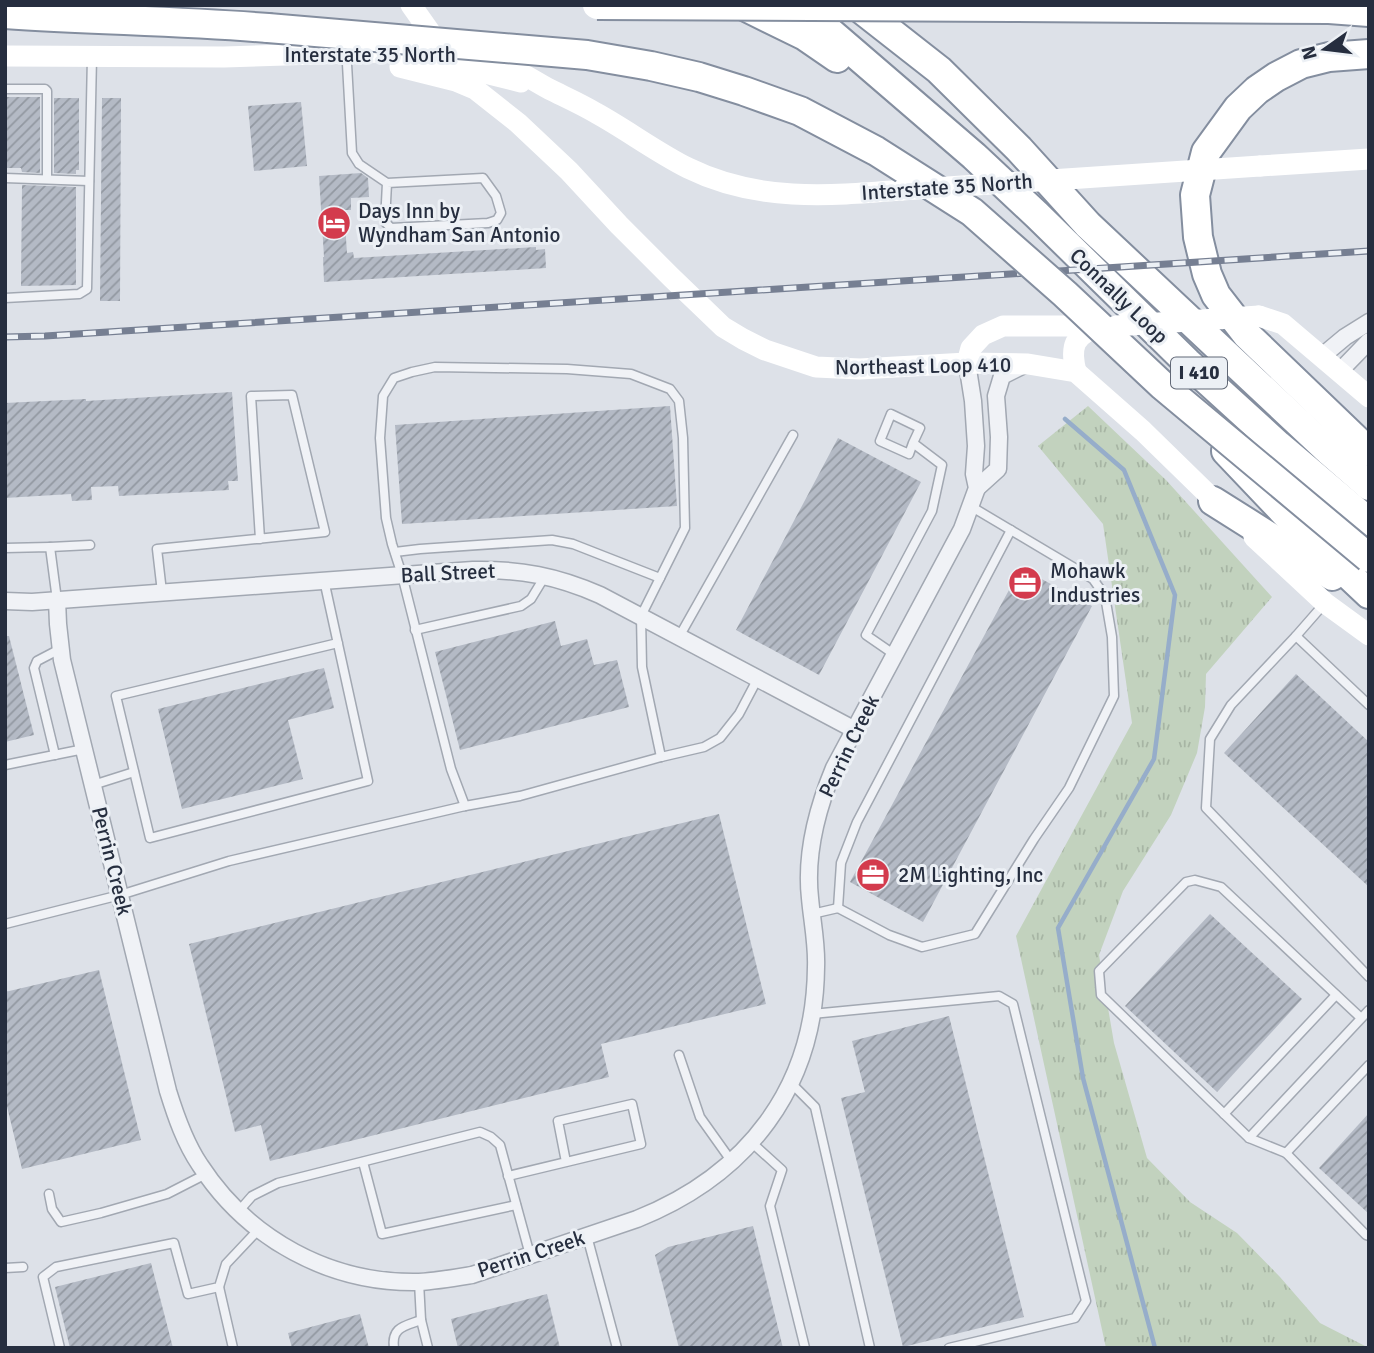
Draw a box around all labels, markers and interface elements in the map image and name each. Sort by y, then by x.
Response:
north arrow [1290,14,1360,84]
street label: Interstate 35 North [284,42,456,68]
text: N [1296,44,1323,62]
street label: Interstate 35 North [860,168,1034,206]
place label: Days Inn by Wyndham San Antonio [358,198,560,248]
hotel icon: Days Inn by Wyndham San Antonio [315,204,353,242]
street label: Connally Loop [1064,243,1174,349]
street label: Northeast Loop 410 [835,351,1011,381]
road number: I 410 [1171,358,1227,388]
street label: Ball Street [400,558,496,588]
place label: Mohawk Industries [1050,558,1140,608]
office icon: Mohawk Industries [1006,564,1044,602]
street label: Perrin Creek [813,690,885,802]
street label: Perrin Creek [86,804,138,918]
office icon: 2M Lighting, Inc [854,856,892,894]
place label: 2M Lighting, Inc [898,862,1043,888]
street label: Perrin Creek [474,1224,588,1284]

